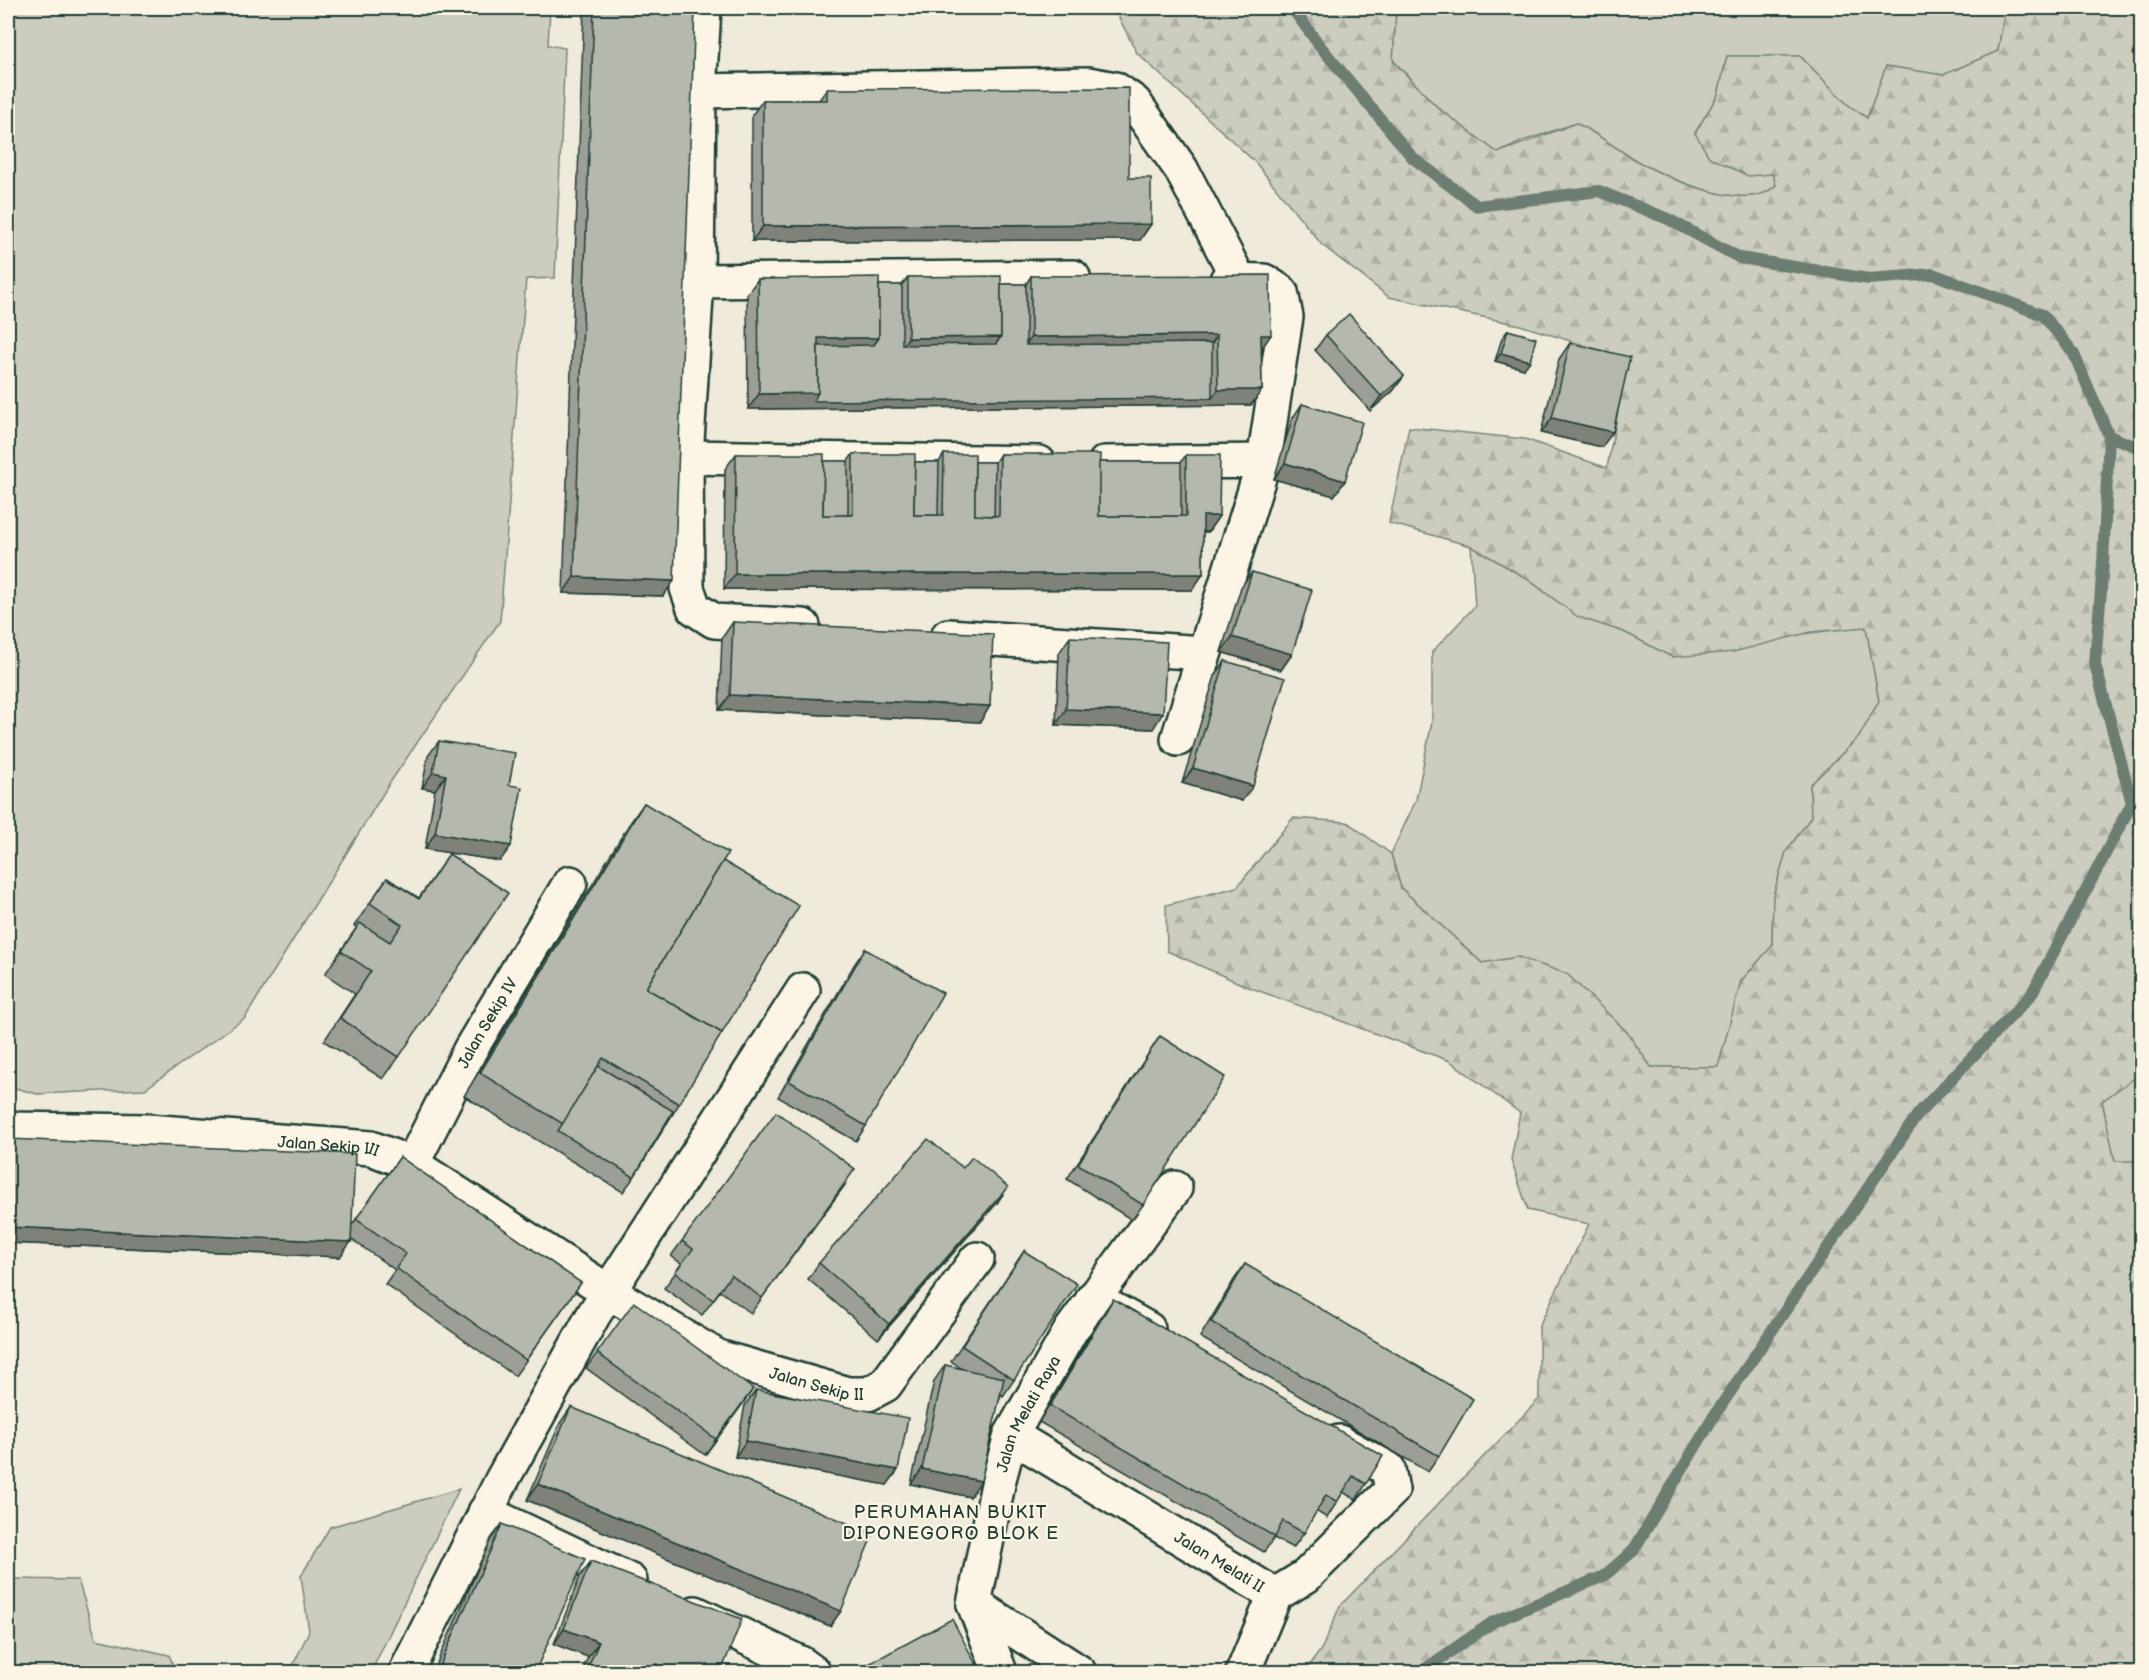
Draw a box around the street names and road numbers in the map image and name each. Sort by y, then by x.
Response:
street label: Jalan Sekip IV [454,975,522,1072]
street label: Jalan Sekip III [277,1133,382,1161]
street label: Jalan Melati Raya [993,1353,1065,1475]
street label: Jalan Sekip II [767,1364,864,1405]
street label: Jalan Melati II [1170,1528,1267,1597]

